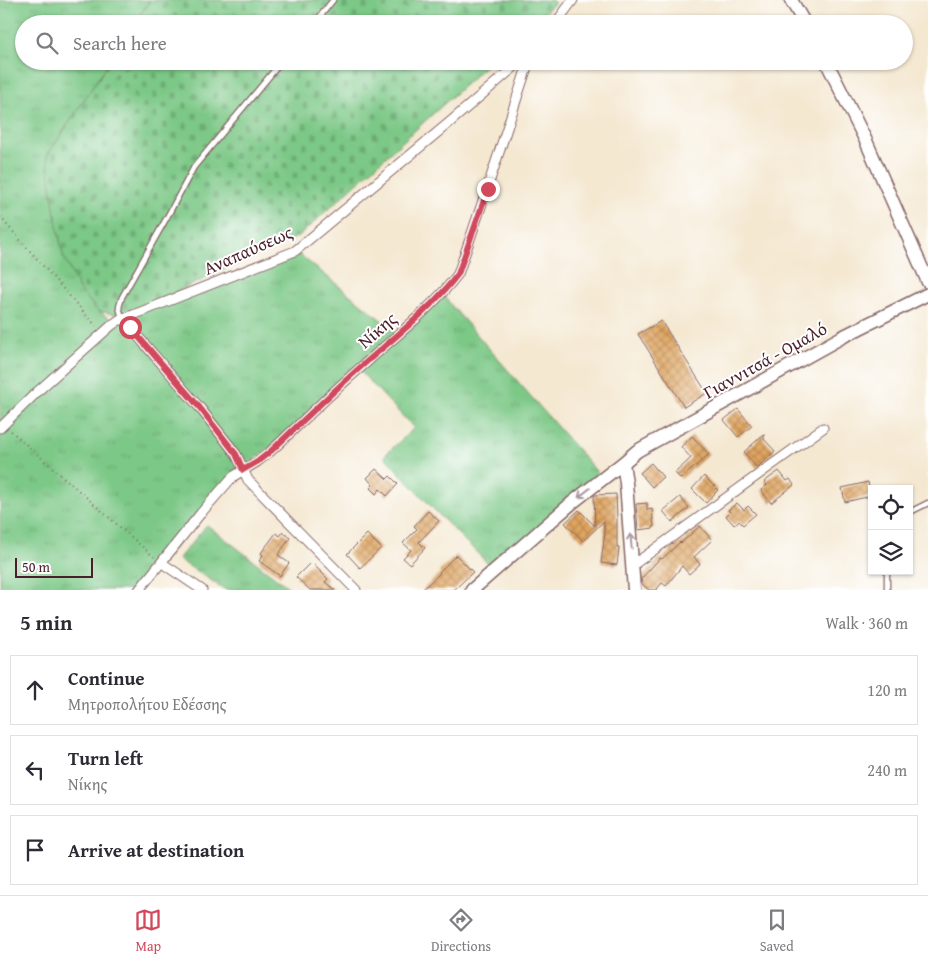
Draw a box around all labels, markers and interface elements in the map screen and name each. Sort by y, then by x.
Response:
search box [15,15,913,70]
icon: search [33,29,61,57]
text: Search here [73,29,167,57]
route end [477,178,500,201]
street label: Αναπαύσεως [199,218,297,282]
street label: Νίκης [352,305,403,355]
street label: Γιαννιτσά - Ομαλό [698,315,832,405]
route start [119,316,142,339]
map controls [868,485,913,575]
button: locate [868,485,913,530]
one-way arrow [578,488,591,499]
button: layers [868,530,913,575]
one-way arrow [626,534,635,550]
scale bar [15,555,92,578]
text: 50 m [22,557,50,577]
text: 5 min [20,607,72,638]
text: Walk · 360 m [825,611,908,635]
text: Continue [68,664,145,692]
icon: ahead [21,676,49,704]
text: 120 m [867,678,907,702]
text: Μητροπολήτου Εδέσσης [68,692,227,716]
text: Turn left [68,744,143,772]
icon: left [21,756,49,784]
text: 240 m [867,758,907,782]
text: Νίκης [68,772,107,796]
icon: arrive [21,836,49,864]
text: Arrive at destination [68,836,244,864]
tab: Map [134,906,162,956]
tab: Directions [431,906,491,956]
tab: Saved [760,906,794,956]

